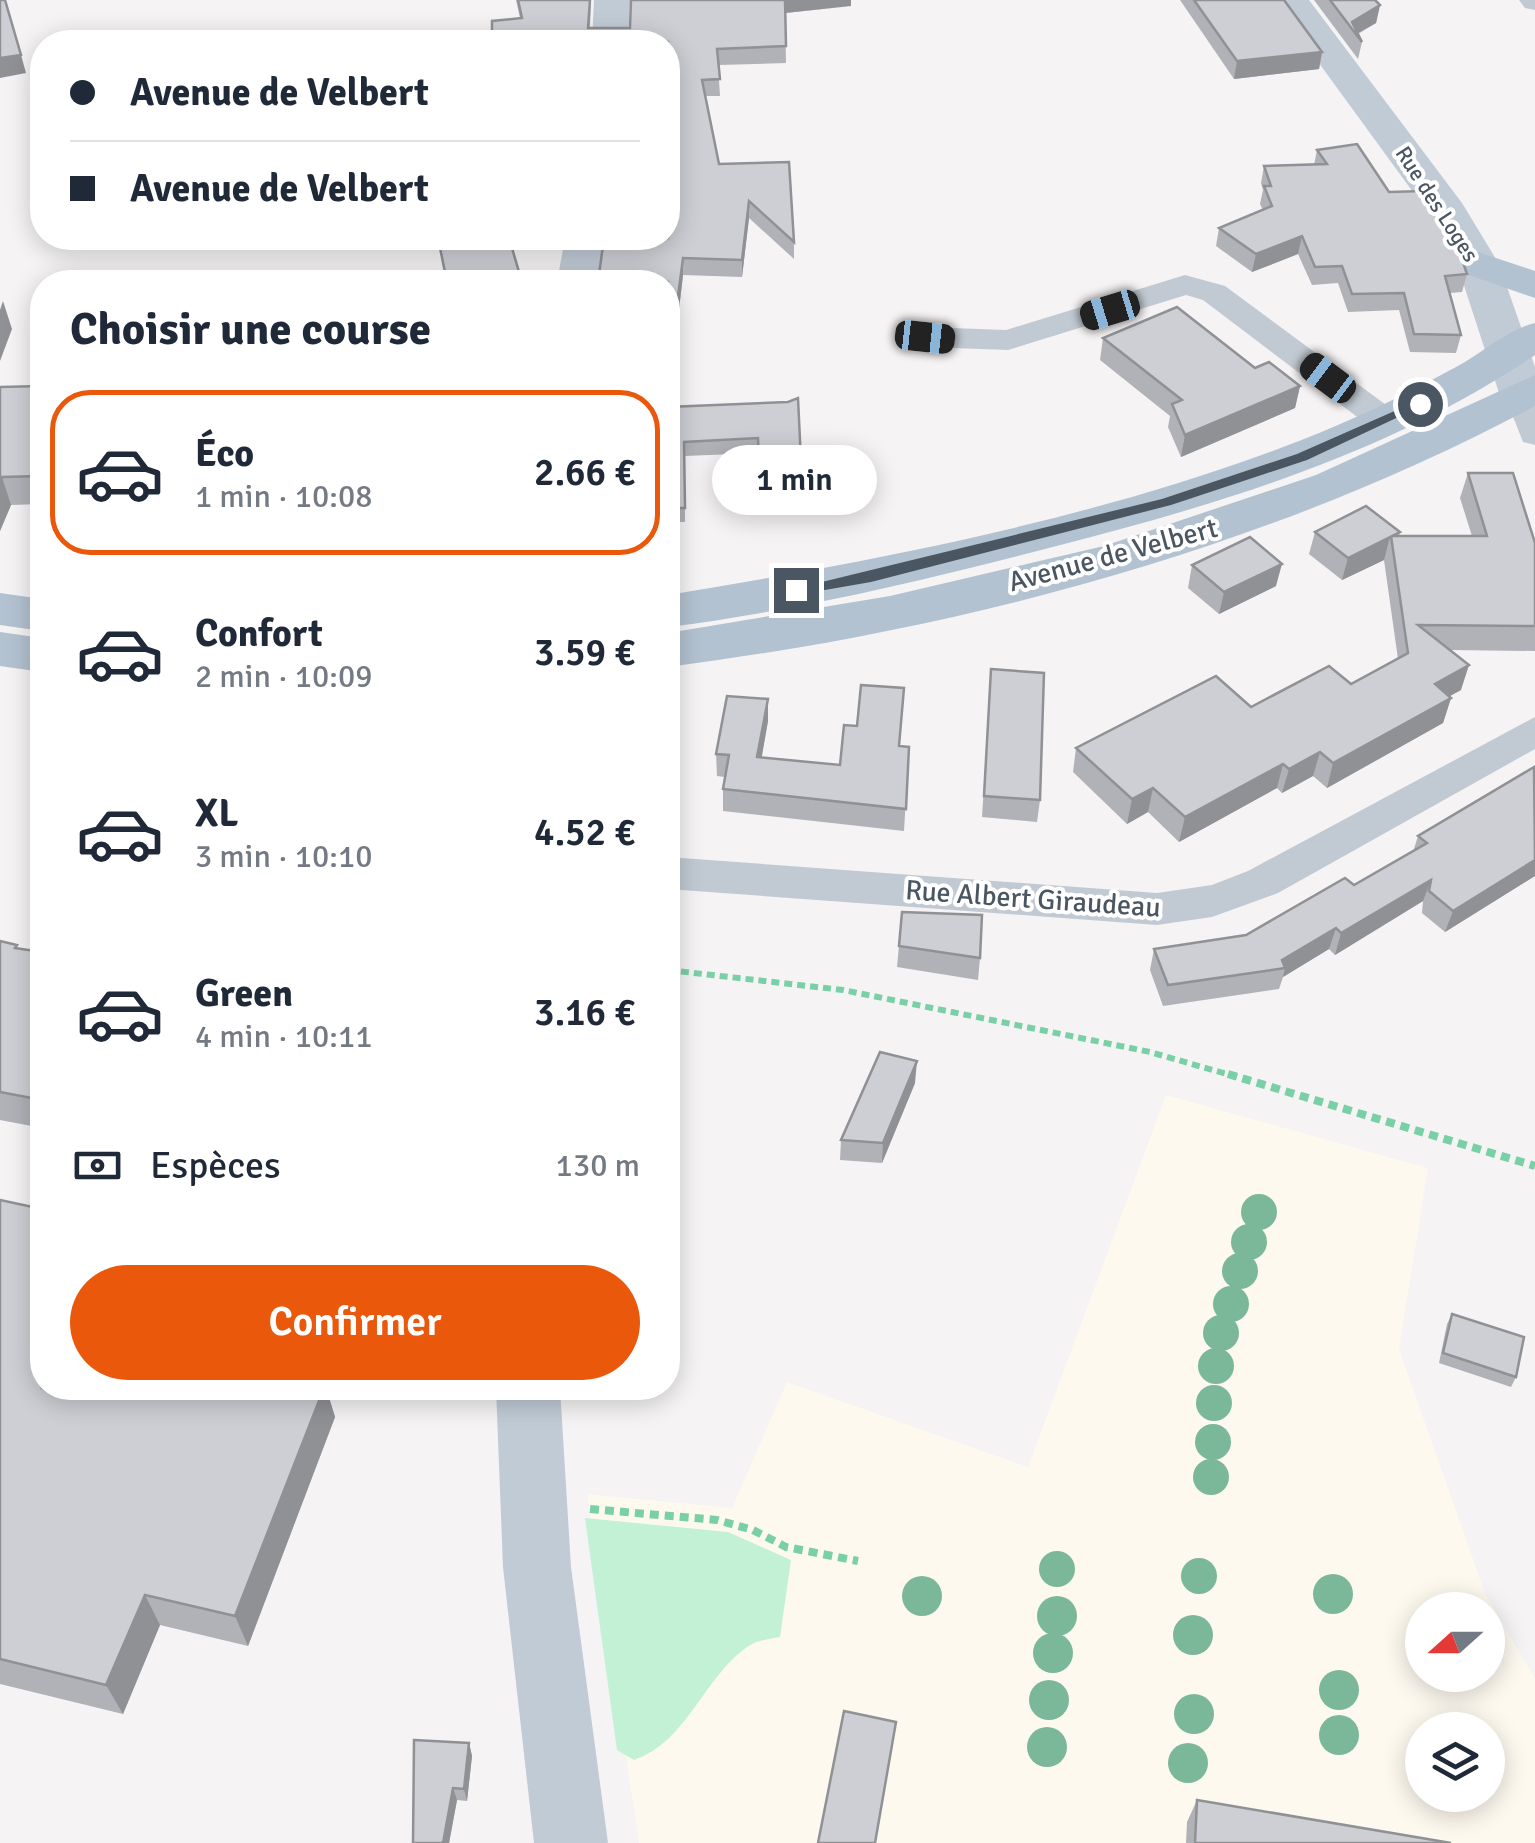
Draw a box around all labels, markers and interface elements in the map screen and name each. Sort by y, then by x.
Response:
text: Avenue de Velbert [130,69,429,116]
street label: Rue des Loges [1390,141,1484,267]
text: Avenue de Velbert [130,165,429,212]
car [1077,287,1143,333]
text: Choisir une course [70,302,431,357]
car [894,319,956,355]
car [1295,348,1361,408]
route start [1398,382,1443,427]
icon: car [75,428,165,518]
text: Éco [195,430,254,477]
callout: 1 min [714,445,878,515]
text: 2.66 € [534,449,635,496]
text: 1 min [756,460,833,499]
text: 1 min · 10:08 [195,477,373,516]
street label: Avenue de Velbert [1005,511,1221,599]
route end [774,568,819,613]
icon: car [75,608,165,698]
text: Confort [195,610,323,657]
text: 3.59 € [534,629,635,676]
text: 2 min · 10:09 [195,657,373,696]
icon: car [75,788,165,878]
text: XL [195,790,238,837]
text: 4.52 € [534,809,635,856]
text: 3 min · 10:10 [195,837,373,876]
street label: Rue Albert Giraudeau [904,873,1162,925]
icon: car [75,968,165,1058]
text: Green [195,970,293,1017]
text: 3.16 € [534,989,635,1036]
text: 4 min · 10:11 [195,1017,373,1056]
icon: cash [70,1138,125,1193]
text: Espèces [150,1142,281,1189]
text: 130 m [556,1146,640,1185]
button: Confirmer [70,1265,640,1380]
north arrow [1405,1592,1505,1692]
map controls [1405,1592,1505,1812]
button: layers [1405,1712,1505,1812]

